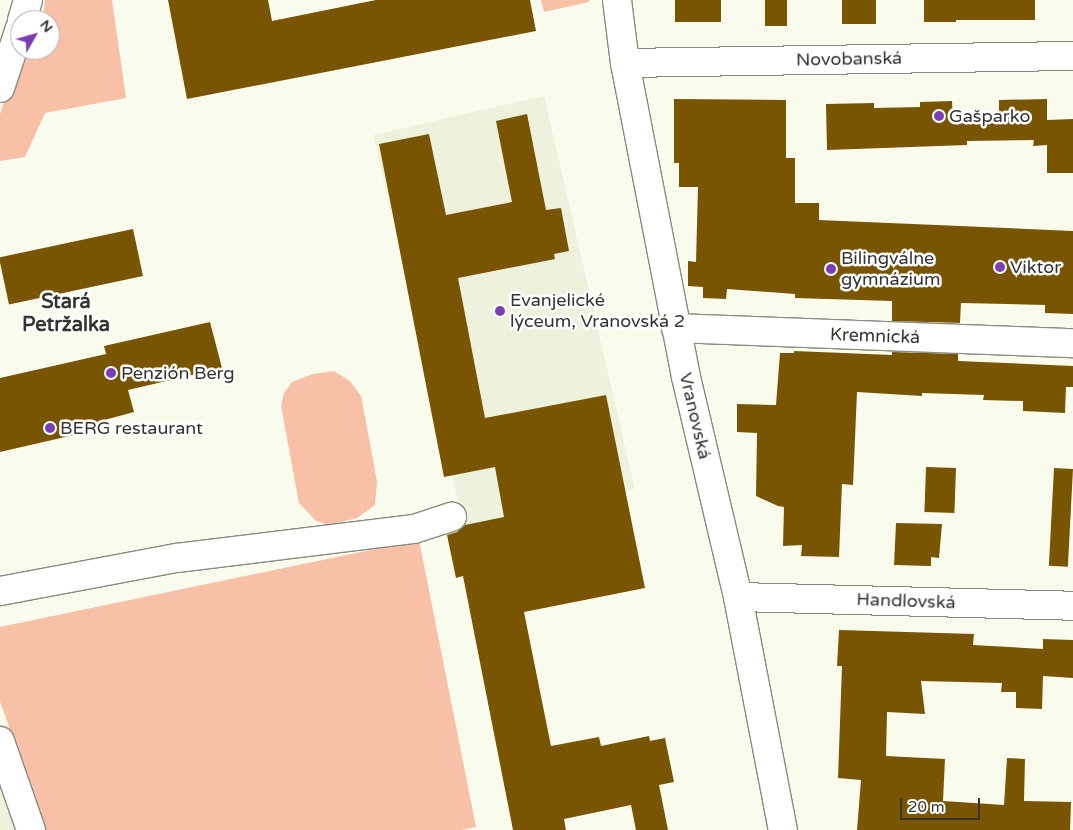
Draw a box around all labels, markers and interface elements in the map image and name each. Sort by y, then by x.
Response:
north arrow [10,10,60,60]
text: N [36,16,57,36]
street label: Novobanská [796,47,902,71]
place label: Gašparko [949,105,1030,127]
marker: Gašparko [933,110,945,122]
place label: Bilingválne gymnázium [841,248,941,290]
place label: Viktor [1010,256,1061,278]
marker: Viktor [994,261,1006,273]
marker: Bilingválne gymnázium [825,263,837,275]
place label: Evanjelické lýceum, Vranovská 2 [510,290,685,332]
district label: Stará Petržalka [22,291,110,338]
marker: Evanjelické lýceum, Vranovská 2 [494,305,506,317]
street label: Kremnická [830,324,920,348]
place label: Penzión Berg [121,362,235,384]
marker: Penzión Berg [105,367,117,379]
street label: Vranovská [675,370,715,462]
place label: BERG restaurant [60,417,203,439]
marker: BERG restaurant [44,422,56,434]
street label: Handlovská [856,588,956,614]
scale bar [903,788,983,820]
text: 20 m [908,798,945,816]

